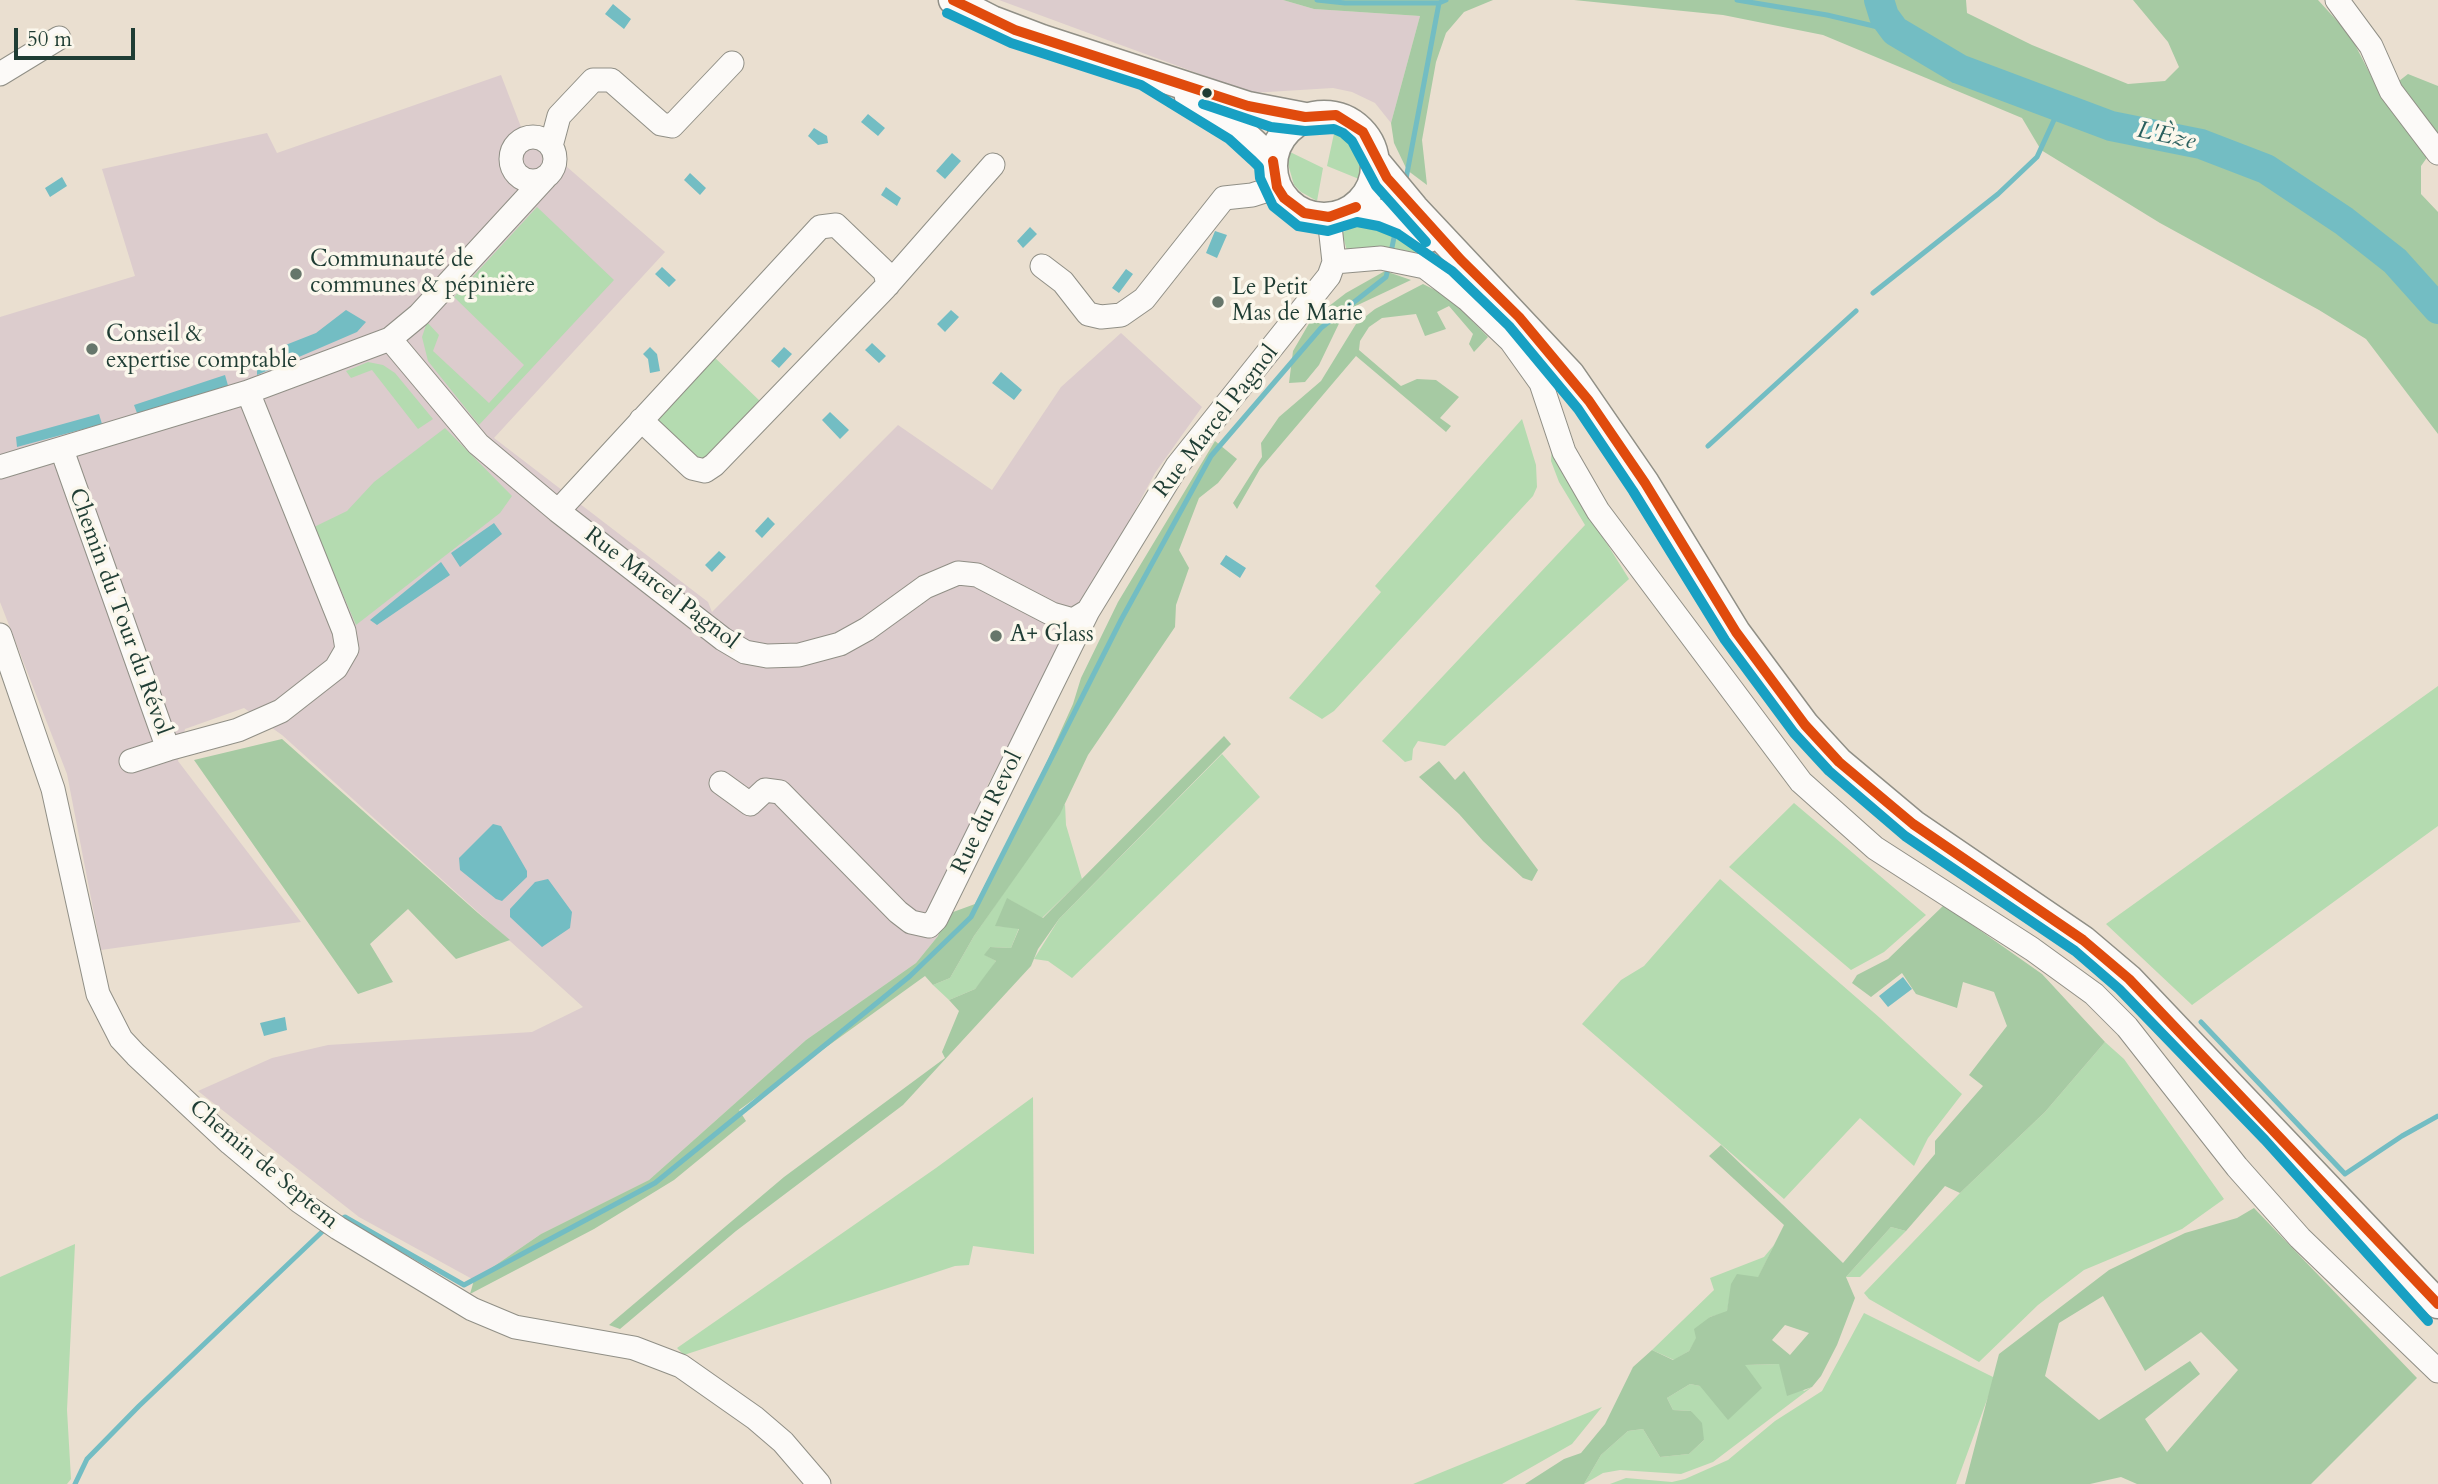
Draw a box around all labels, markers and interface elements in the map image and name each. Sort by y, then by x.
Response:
scale bar [18,14,138,58]
text: 50 m [27,25,72,54]
unlabelled marker [1200,86,1214,100]
water label: L'Èze [2134,117,2198,157]
place label: Communauté de communes & pépinière [310,247,535,301]
marker: Communauté de communes & pépinière [288,266,304,282]
place label: Le Petit Mas de Marie [1232,275,1363,329]
marker: Le Petit Mas de Marie [1210,294,1226,310]
place label: Conseil & expertise comptable [106,322,297,376]
street label: Rue Marcel Pagnol [1149,340,1285,504]
marker: Conseil & expertise comptable [84,341,100,357]
street label: Chemin du Tour du Révol [61,485,177,739]
street label: Rue Marcel Pagnol [578,522,744,656]
place label: A+ Glass [1010,622,1094,650]
marker: A+ Glass [988,628,1004,644]
street label: Rue du Revol [947,747,1029,879]
street label: Chemin de Septem [183,1095,343,1235]

